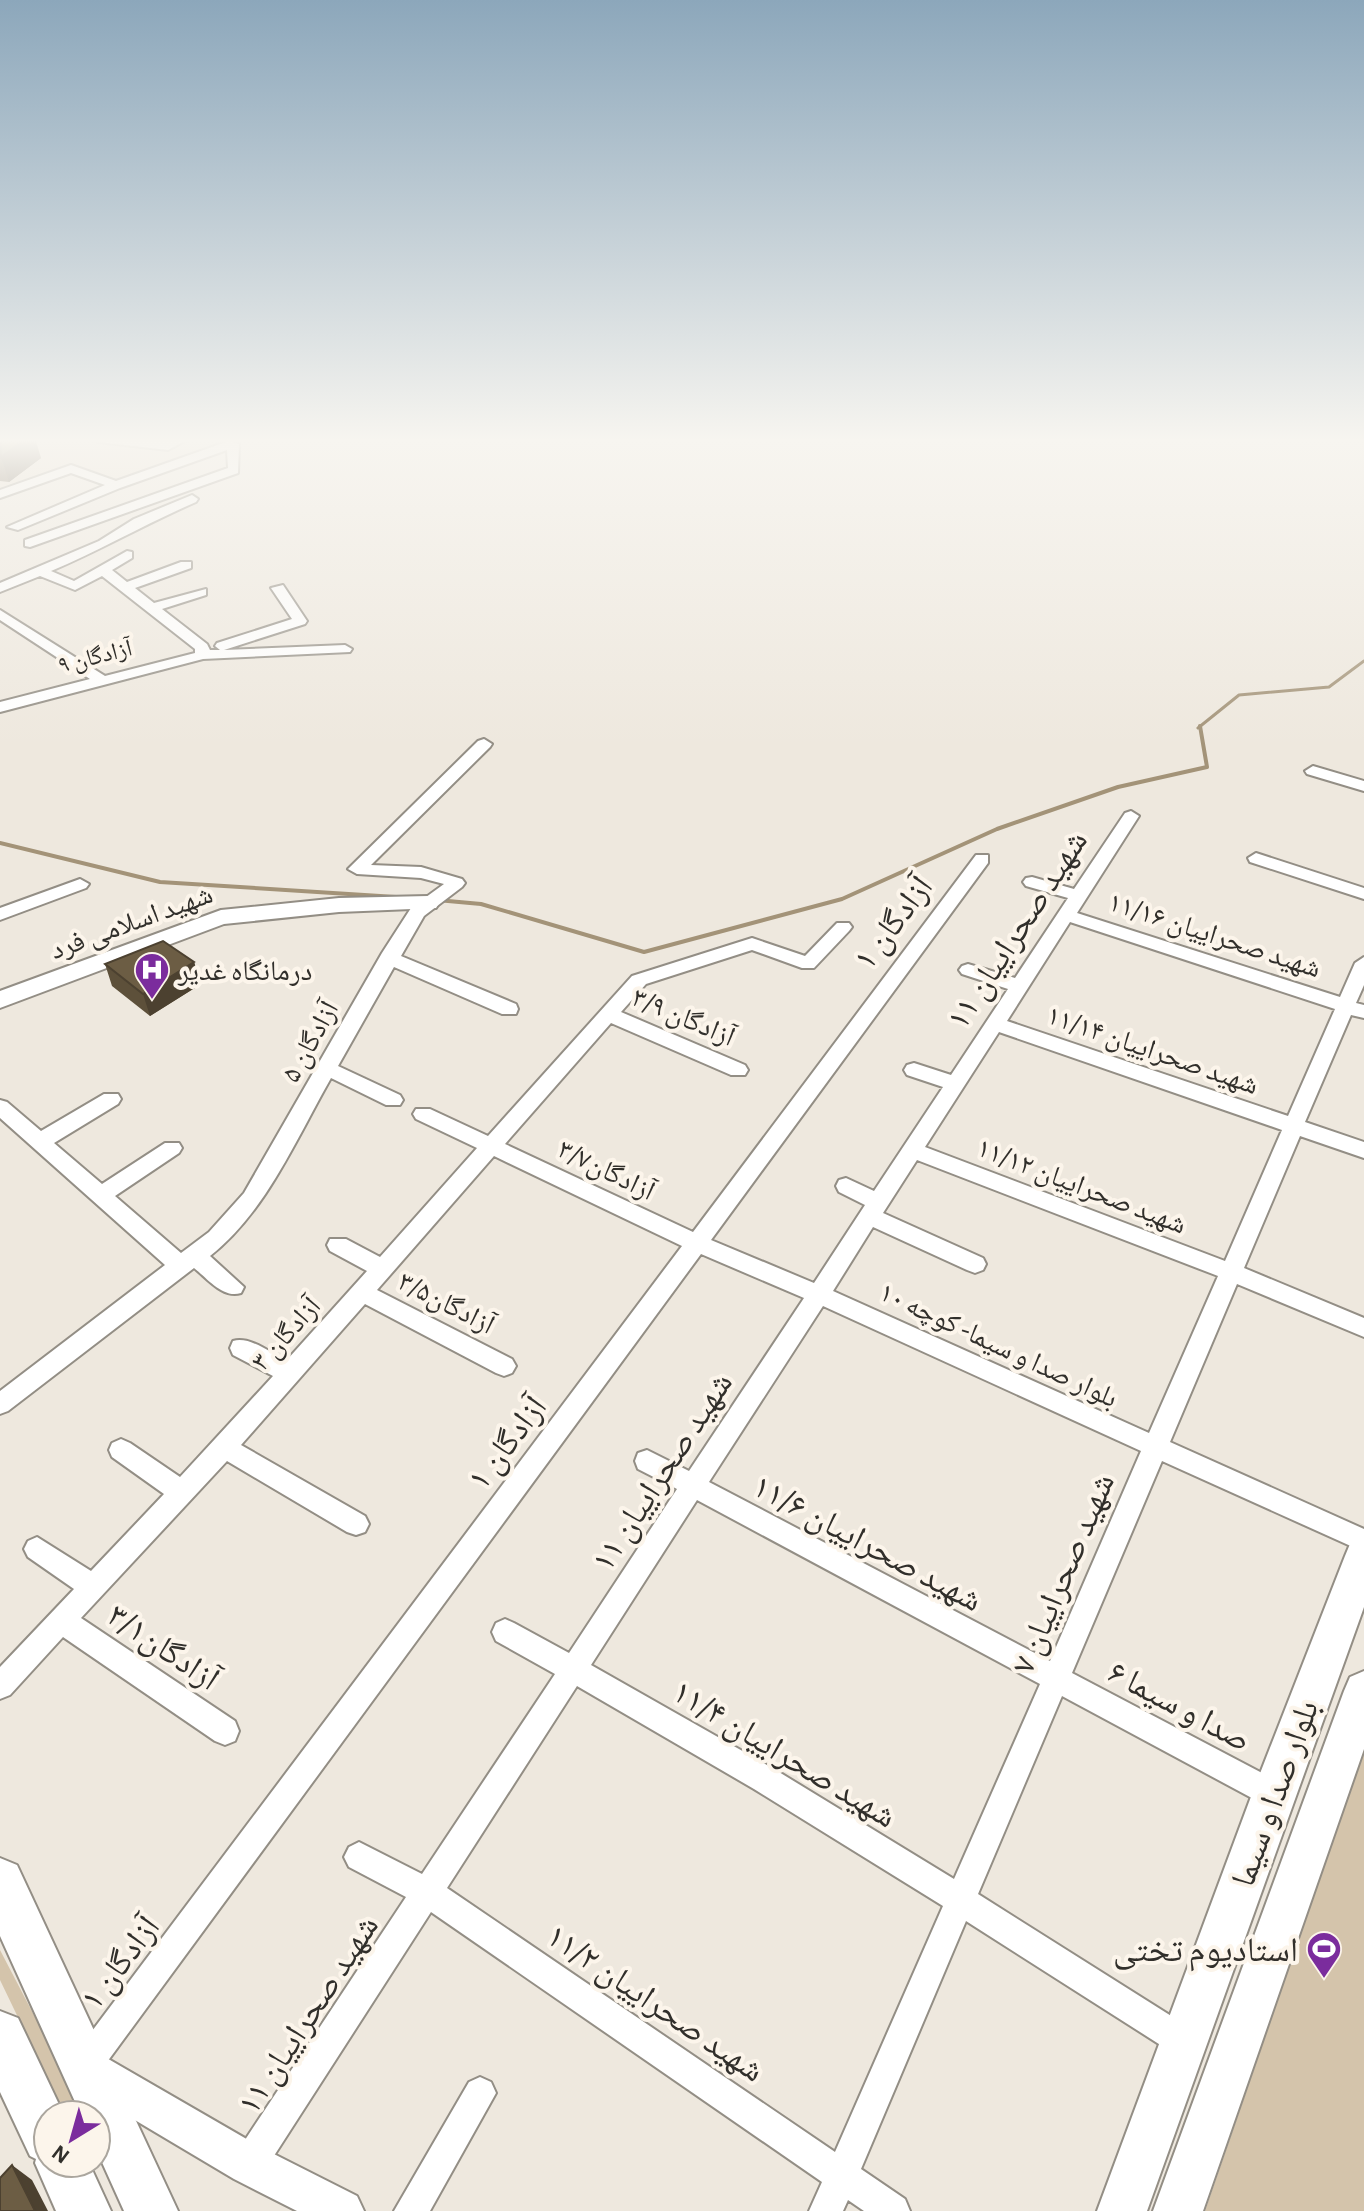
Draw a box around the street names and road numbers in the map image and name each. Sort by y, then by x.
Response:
street label: آزادگان ۹ [56,635,136,679]
street label: شهید صحراییان ۱۱ [941,825,1096,1036]
street label: آزادگان ۱ [847,869,942,977]
street label: شهید اسلامی فرد [47,881,217,967]
street label: شهید صحراییان ۱۱/۱۶ [1104,888,1324,984]
street label: آزادگان ۳/۹ [627,982,740,1053]
street label: آزادگان ۵ [276,995,346,1088]
street label: شهید صحراییان ۱۱/۱۴ [1043,1002,1262,1101]
street label: آزادگان۳/۷ [553,1134,661,1207]
street label: شهید صحراییان ۱۱/۱۲ [972,1134,1190,1241]
street label: آزادگان۳/۵ [393,1266,500,1341]
street label: بلوار صدا و سيما- كوچه ١٠ [874,1278,1122,1414]
street label: آزادگان ۳ [245,1290,328,1377]
street label: شهید صحراییان ۱۱ [586,1367,741,1578]
street label: آزادگان ۱ [461,1389,556,1497]
street label: شهید صحراییان ۱۱/۶ [746,1469,987,1620]
street label: شهید صحراییان ۷ [1006,1469,1123,1680]
street label: آزادگان۳/۱ [100,1598,226,1699]
street label: صدا و سیما ۶ [1102,1655,1256,1759]
street label: شهید صحراییان ۱۱/۴ [665,1675,902,1836]
street label: بلوار صدا و سیما [1226,1696,1326,1892]
street label: آزادگان ۱ [74,1909,169,2017]
street label: شهید صحراییان ۱۱ [232,1910,387,2121]
street label: شهید صحراییان ۱۱/۲ [539,1919,770,2090]

